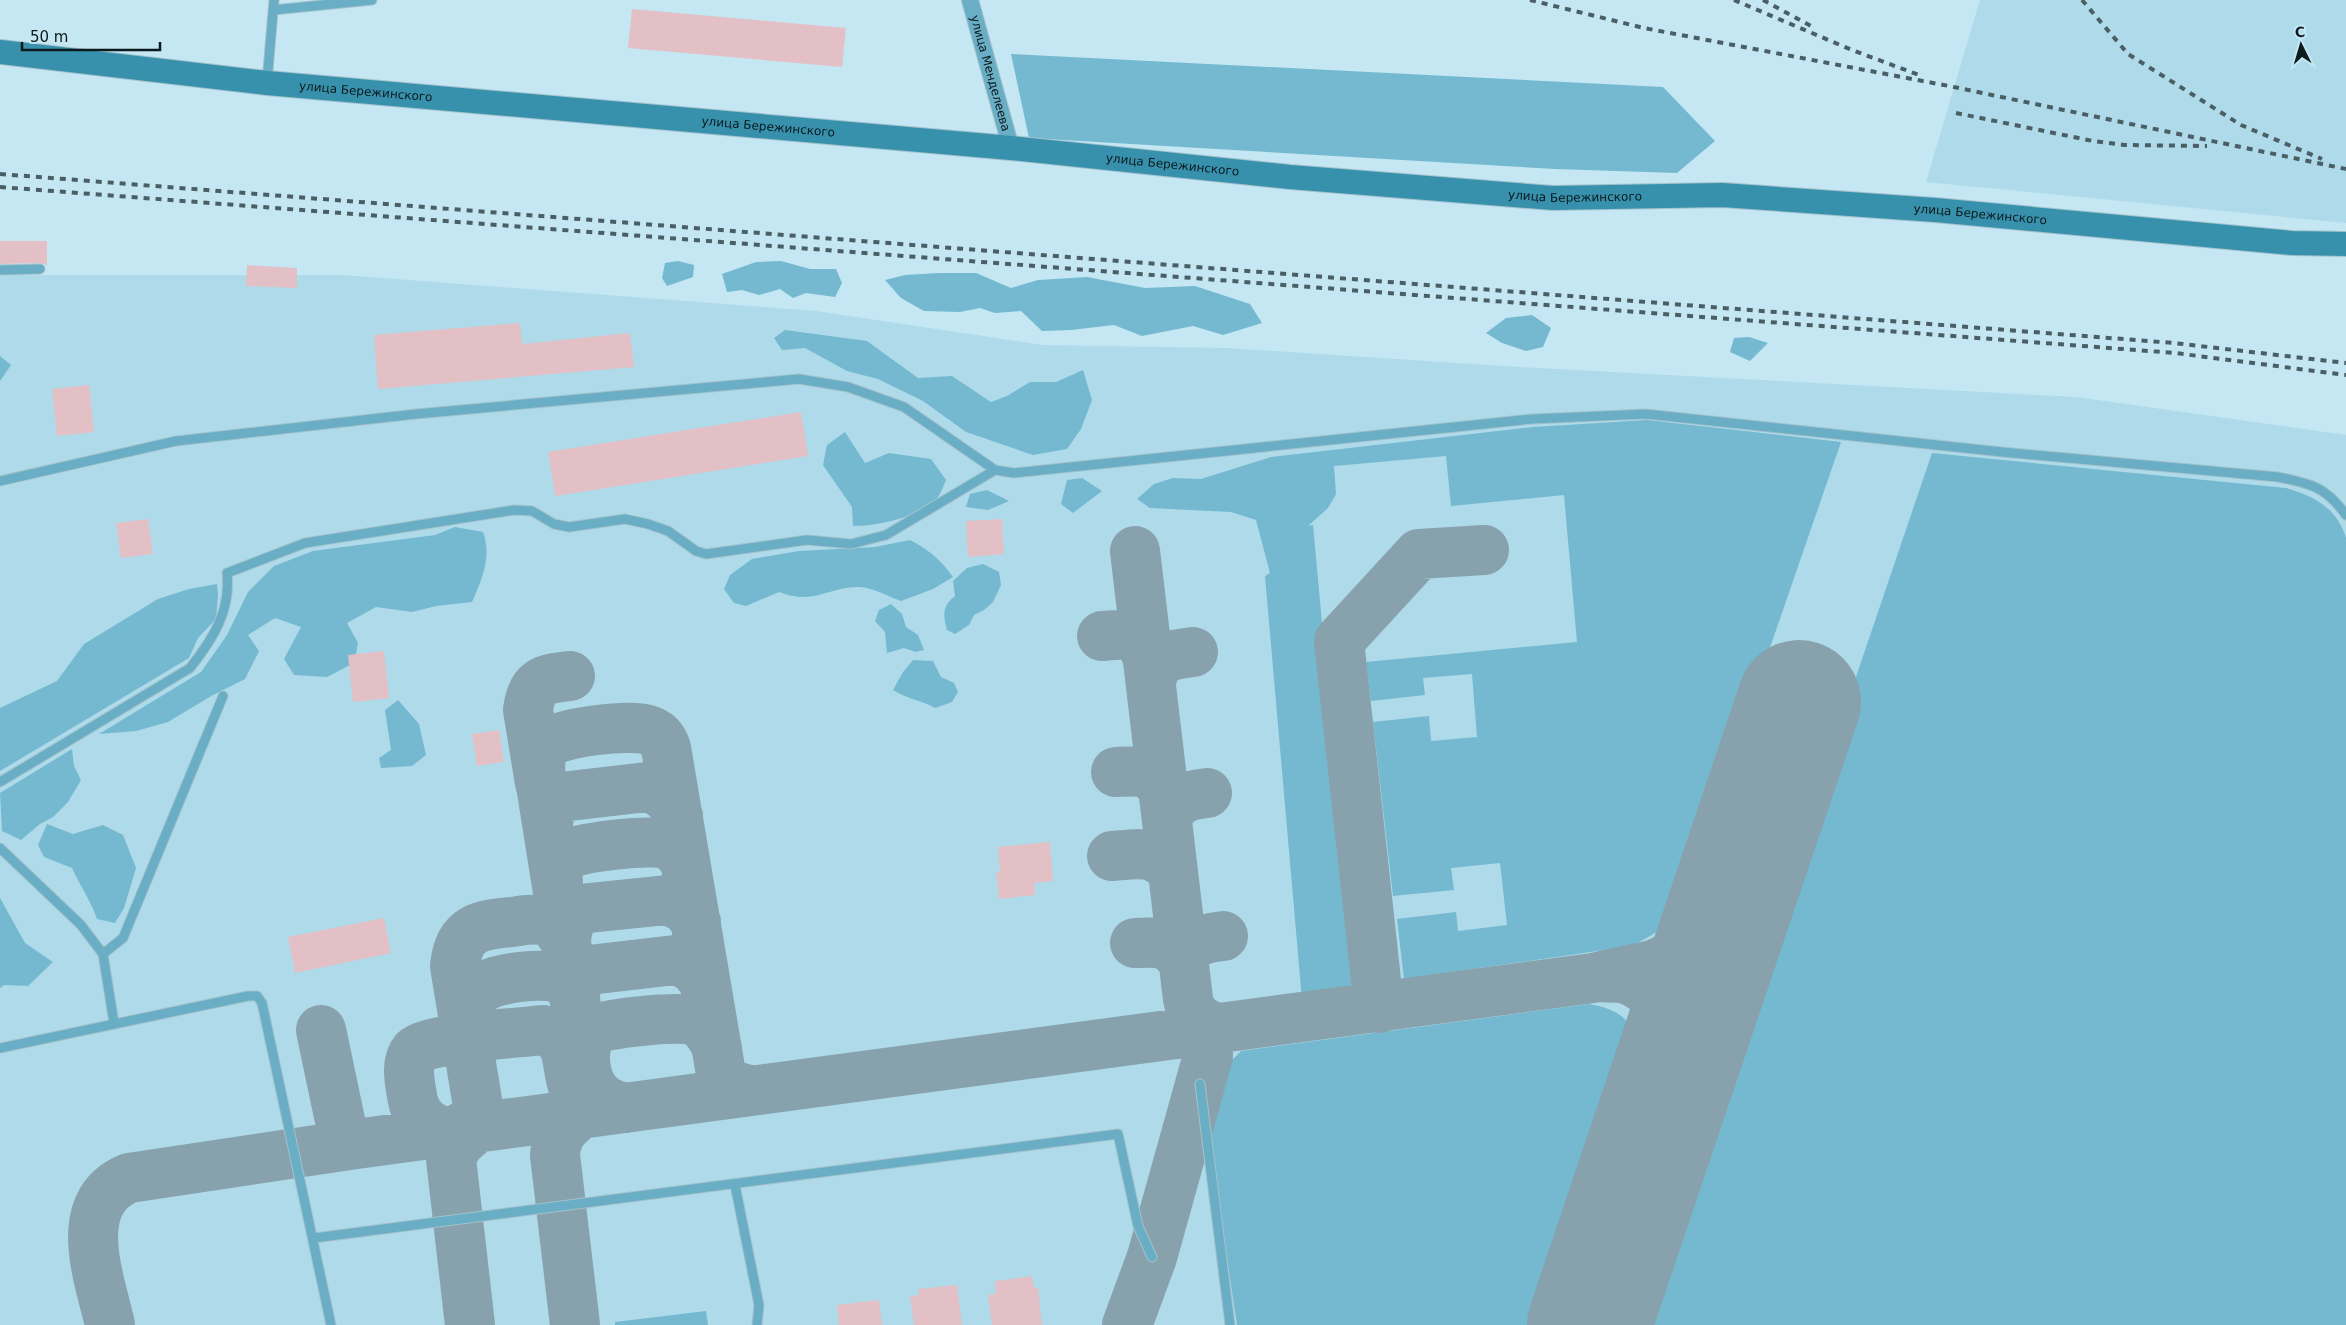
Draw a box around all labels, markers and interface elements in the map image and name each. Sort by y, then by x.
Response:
street label: улица Менделеева [968,13,1013,133]
scale bar [22,20,160,52]
north arrow [2276,20,2326,70]
text: С [2294,24,2306,40]
text: 50 m [30,28,68,46]
street label: улица Бережинского [299,79,433,104]
street label: улица Бережинского [701,114,836,140]
street label: улица Бережинского [1105,151,1240,179]
street label: улица Бережинского [1508,187,1642,205]
street label: улица Бережинского [1913,202,2048,227]

